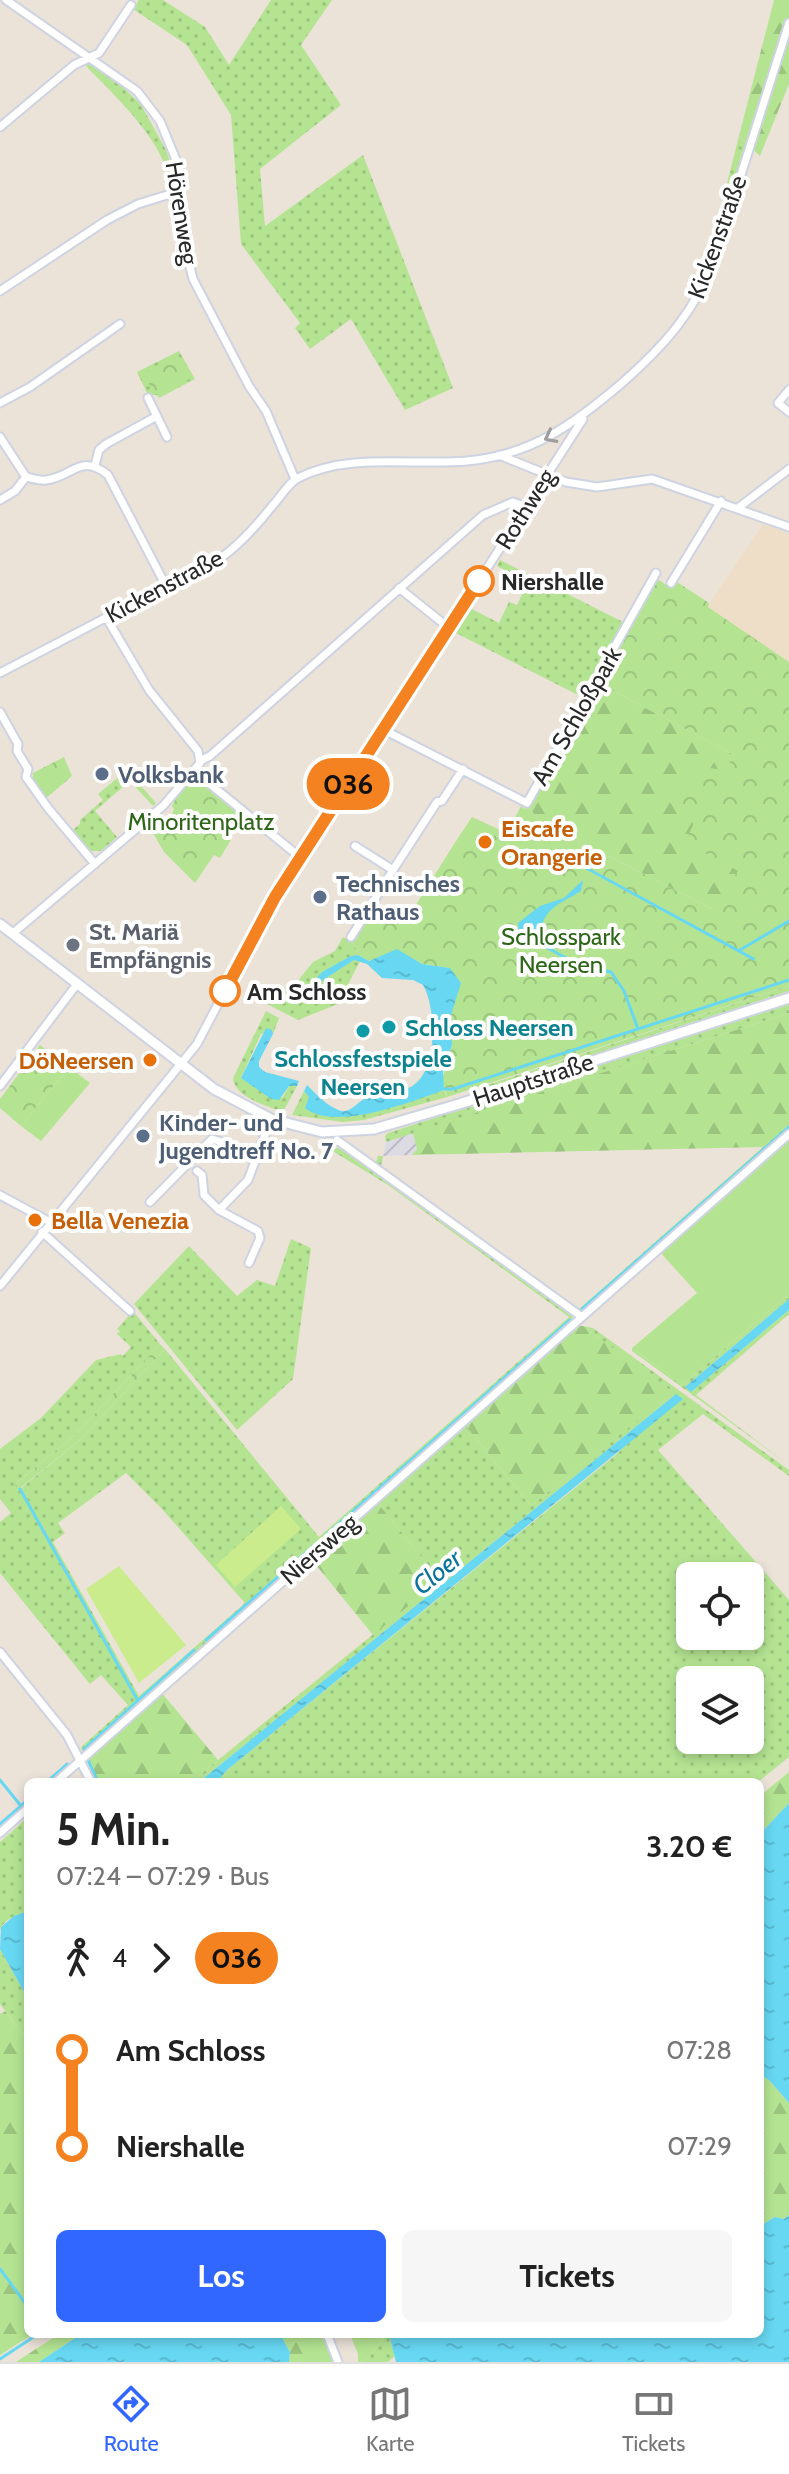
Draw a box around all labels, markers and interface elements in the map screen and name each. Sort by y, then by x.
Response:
street label: Hörenweg [160,159,205,268]
street label: Kickenstraße [681,171,753,303]
one-way arrow [544,427,559,442]
street label: Rothweg [489,462,562,555]
street label: Kickenstraße [100,543,228,629]
marker: Niershalle [464,566,494,596]
place label: Niershalle [501,567,604,596]
street label: Am Schloßpark [525,642,627,790]
line badge: 036 [302,758,394,810]
place label: Volksbank [118,760,224,789]
marker: Volksbank [93,765,111,783]
text: 036 [323,767,373,801]
park label: Minoritenplatz [127,807,275,836]
place label: Eiscafe Orangerie [501,814,602,871]
marker: Eiscafe Orangerie [476,833,494,851]
place label: Technisches Rathaus [336,869,460,926]
marker: Technisches Rathaus [311,888,329,906]
place label: St. Mariä Empfängnis [89,917,211,974]
park label: Schlosspark Neersen [501,922,621,979]
marker: St. Mariä Empfängnis [64,936,82,954]
marker: Am Schloss [210,976,240,1006]
place label: Am Schloss [247,977,367,1006]
place label: Schloss Neersen [405,1013,574,1042]
marker: Schloss Neersen [380,1018,398,1036]
marker: Schlossfestspiele Neersen [354,1022,372,1040]
place label: Schlossfestspiele Neersen [274,1044,452,1101]
place label: DöNeersen [19,1046,134,1075]
street label: Hauptstraße [469,1047,597,1113]
marker: DöNeersen [141,1051,159,1069]
place label: Kinder- und Jugendtreff No. 7 [158,1108,334,1165]
marker: Kinder- und Jugendtreff No. 7 [134,1127,152,1145]
place label: Bella Venezia [51,1206,189,1235]
marker: Bella Venezia [26,1211,44,1229]
street label: Niersweg [274,1507,364,1590]
water label: Cloer [406,1542,469,1601]
map controls [676,1562,764,1754]
button: locate [676,1562,764,1650]
button: layers [676,1666,764,1754]
text: 5 Min. [56,1803,170,1856]
text: 3.20 € [646,1828,732,1865]
text: 07:24 – 07:29 · Bus [56,1860,269,1892]
icon: walk [56,1936,100,1980]
icon: forward [139,1936,183,1980]
text: 036 [211,1941,262,1975]
text: 4 [112,1942,127,1974]
text: Am Schloss [116,2032,265,2069]
text: 07:28 [666,2034,732,2066]
text: Niershalle [116,2128,245,2165]
text: 07:29 [667,2130,732,2162]
button: Los [56,2230,386,2322]
button: Tickets [402,2230,732,2322]
tab: Route [104,2382,159,2457]
tab: Karte [366,2382,415,2457]
tab: Tickets [622,2382,685,2457]

